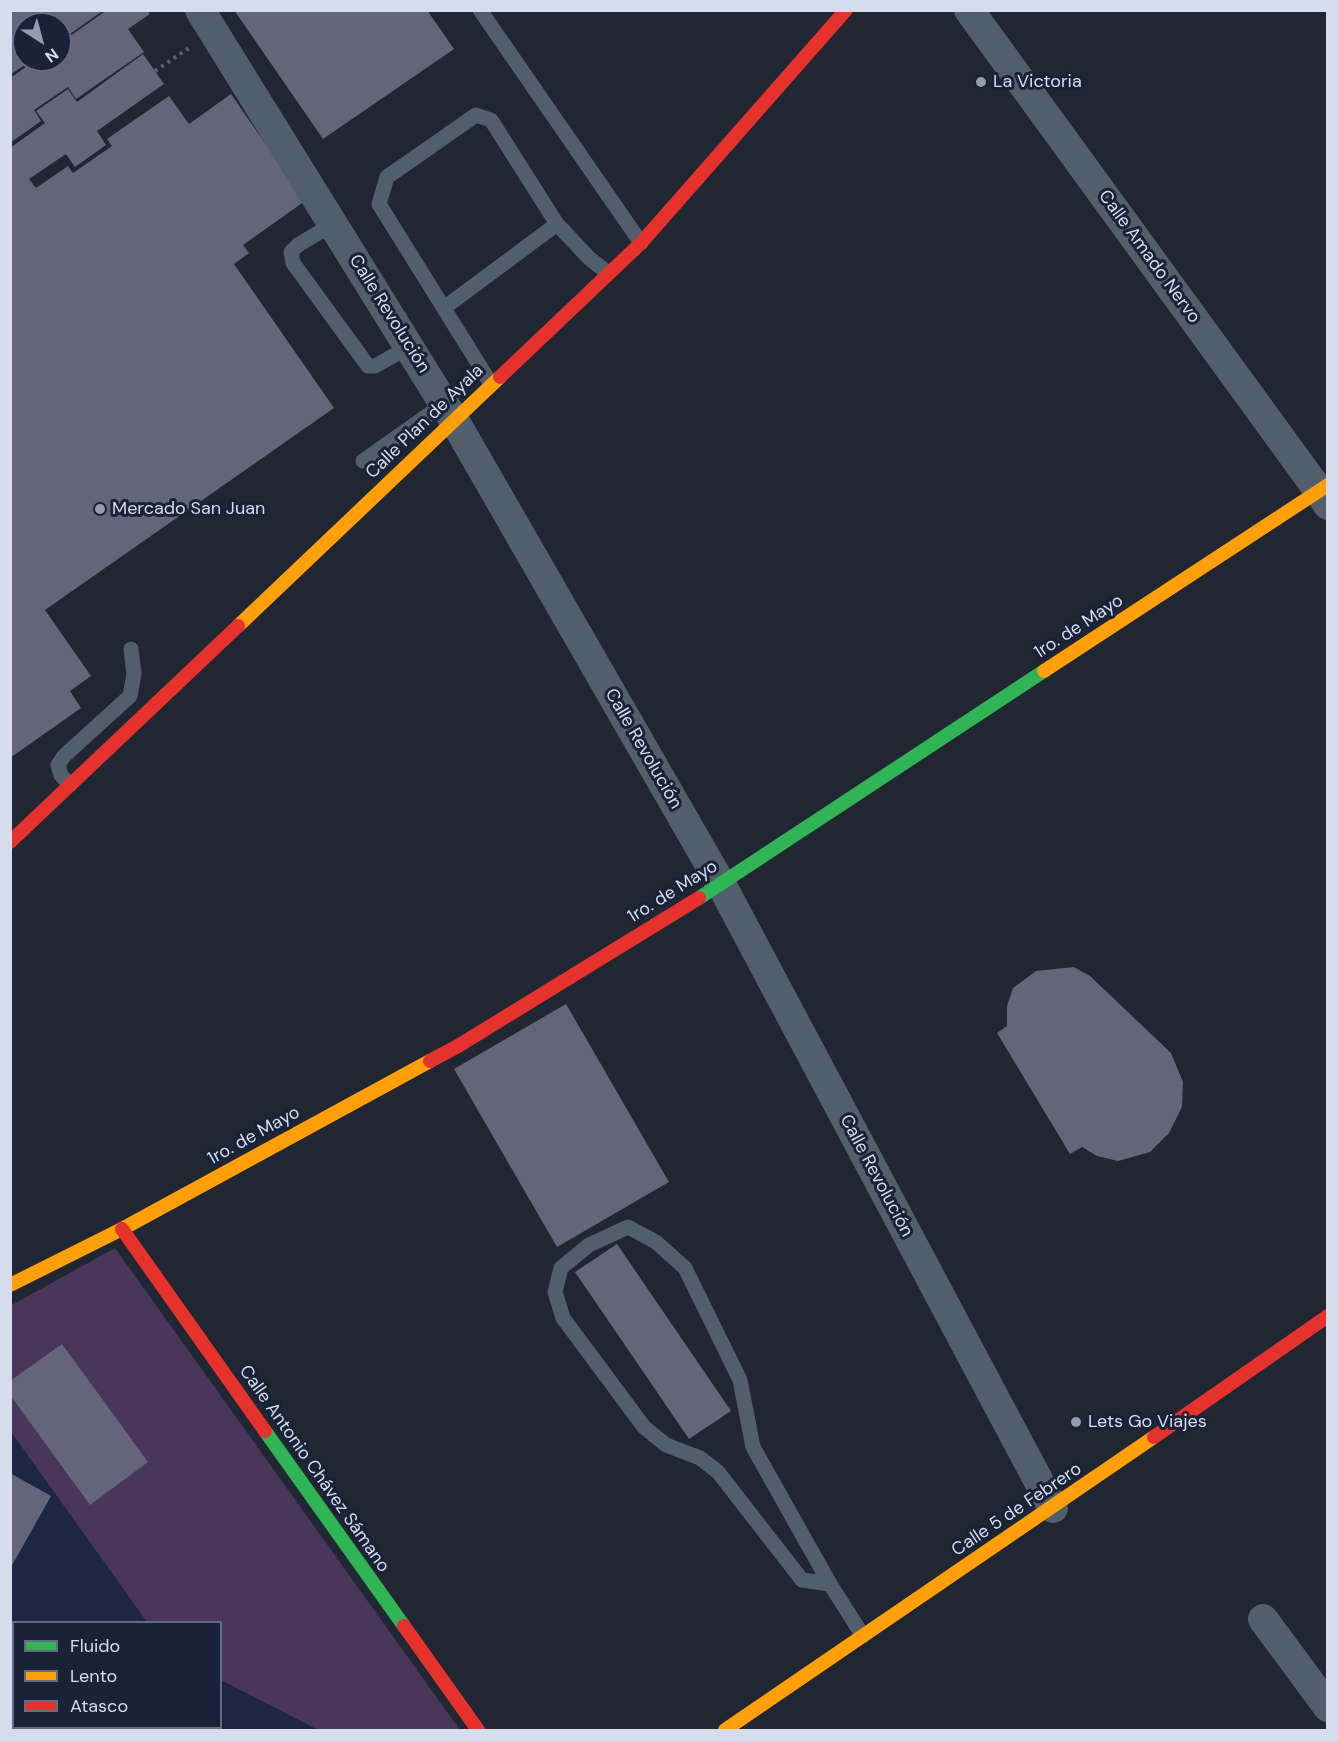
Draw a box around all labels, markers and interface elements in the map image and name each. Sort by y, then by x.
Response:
north arrow [12,12,72,72]
text: N [41,43,63,67]
place label: La Victoria [993,71,1082,93]
marker: La Victoria [974,75,988,89]
street label: Calle Amado Nervo [1093,186,1205,328]
street label: Calle Revolución [344,251,434,377]
street label: Calle Plan de Ayala [362,360,488,484]
place label: Mercado San Juan [112,498,265,520]
marker: Mercado San Juan [93,502,107,516]
street label: 1ro. de Mayo [1030,590,1128,664]
street label: Calle Revolución [600,685,686,813]
street label: 1ro. de Mayo [624,856,722,928]
street label: 1ro. de Mayo [204,1102,304,1170]
street label: Calle Revolución [835,1111,917,1241]
street label: Calle Antonio Chávez Sámano [234,1361,394,1577]
place label: Lets Go Viajes [1088,1411,1207,1433]
marker: Lets Go Viajes [1069,1415,1083,1429]
street label: Calle 5 de Febrero [948,1459,1086,1561]
legend [12,1621,222,1729]
text: Fluido [70,1634,120,1658]
text: Lento [70,1664,117,1688]
text: Atasco [70,1694,128,1718]

